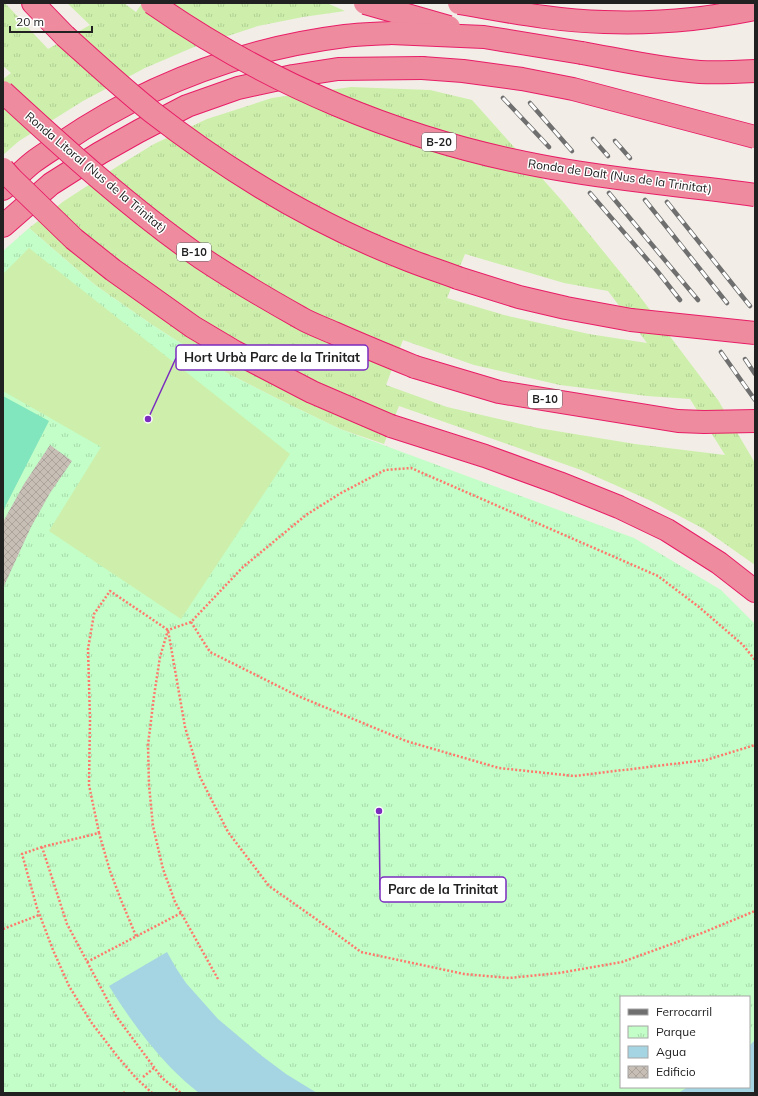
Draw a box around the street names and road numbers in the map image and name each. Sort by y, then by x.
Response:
street label: Ronda Litoral (Nus de la Trinitat) [22,108,170,236]
road number: B-20 [422,133,456,151]
street label: Ronda de Dalt (Nus de la Trinitat) [527,156,713,196]
road number: B-10 [177,243,211,261]
road number: B-10 [528,390,562,408]

